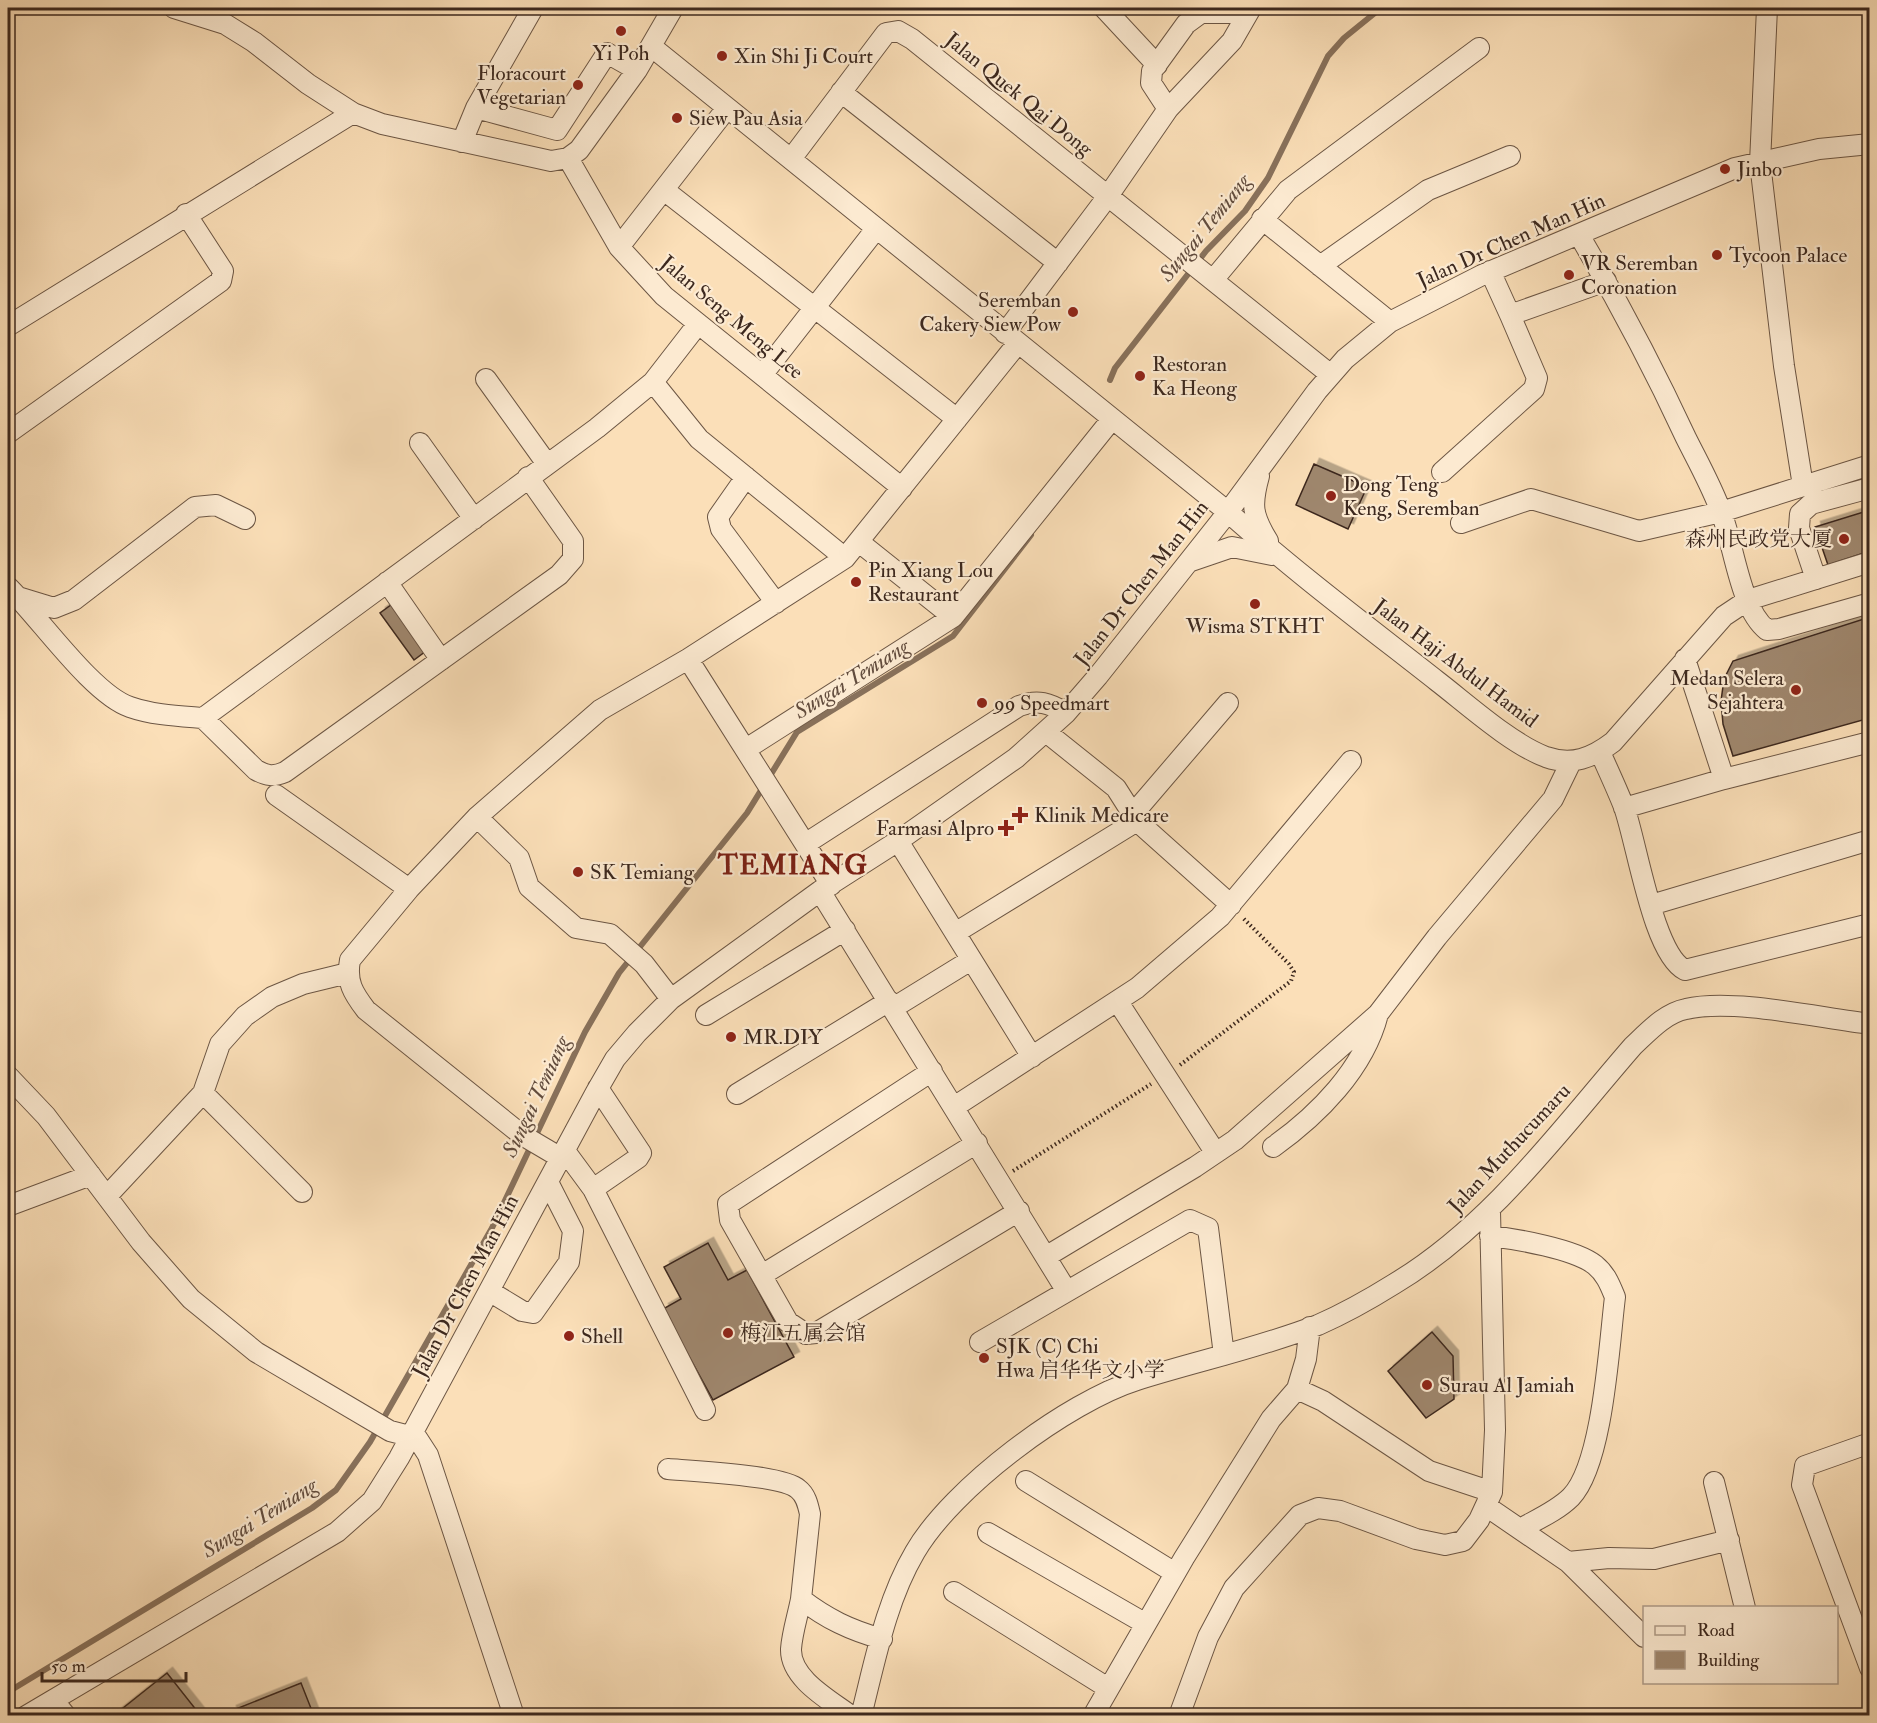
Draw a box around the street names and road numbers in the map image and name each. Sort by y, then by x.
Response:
street label: Jalan Quek Qai Dong [938,26,1099,163]
street label: Jalan Dr Chen Man Hin [1412,187,1610,295]
street label: Jalan Seng Meng Lee [654,249,809,385]
street label: Jalan Dr Chen Man Hin [1068,495,1215,673]
street label: Jalan Haji Abdul Hamid [1367,592,1544,735]
street label: Jalan Muthucumaru [1441,1078,1577,1220]
street label: Jalan Dr Chen Man Hin [405,1190,525,1383]

